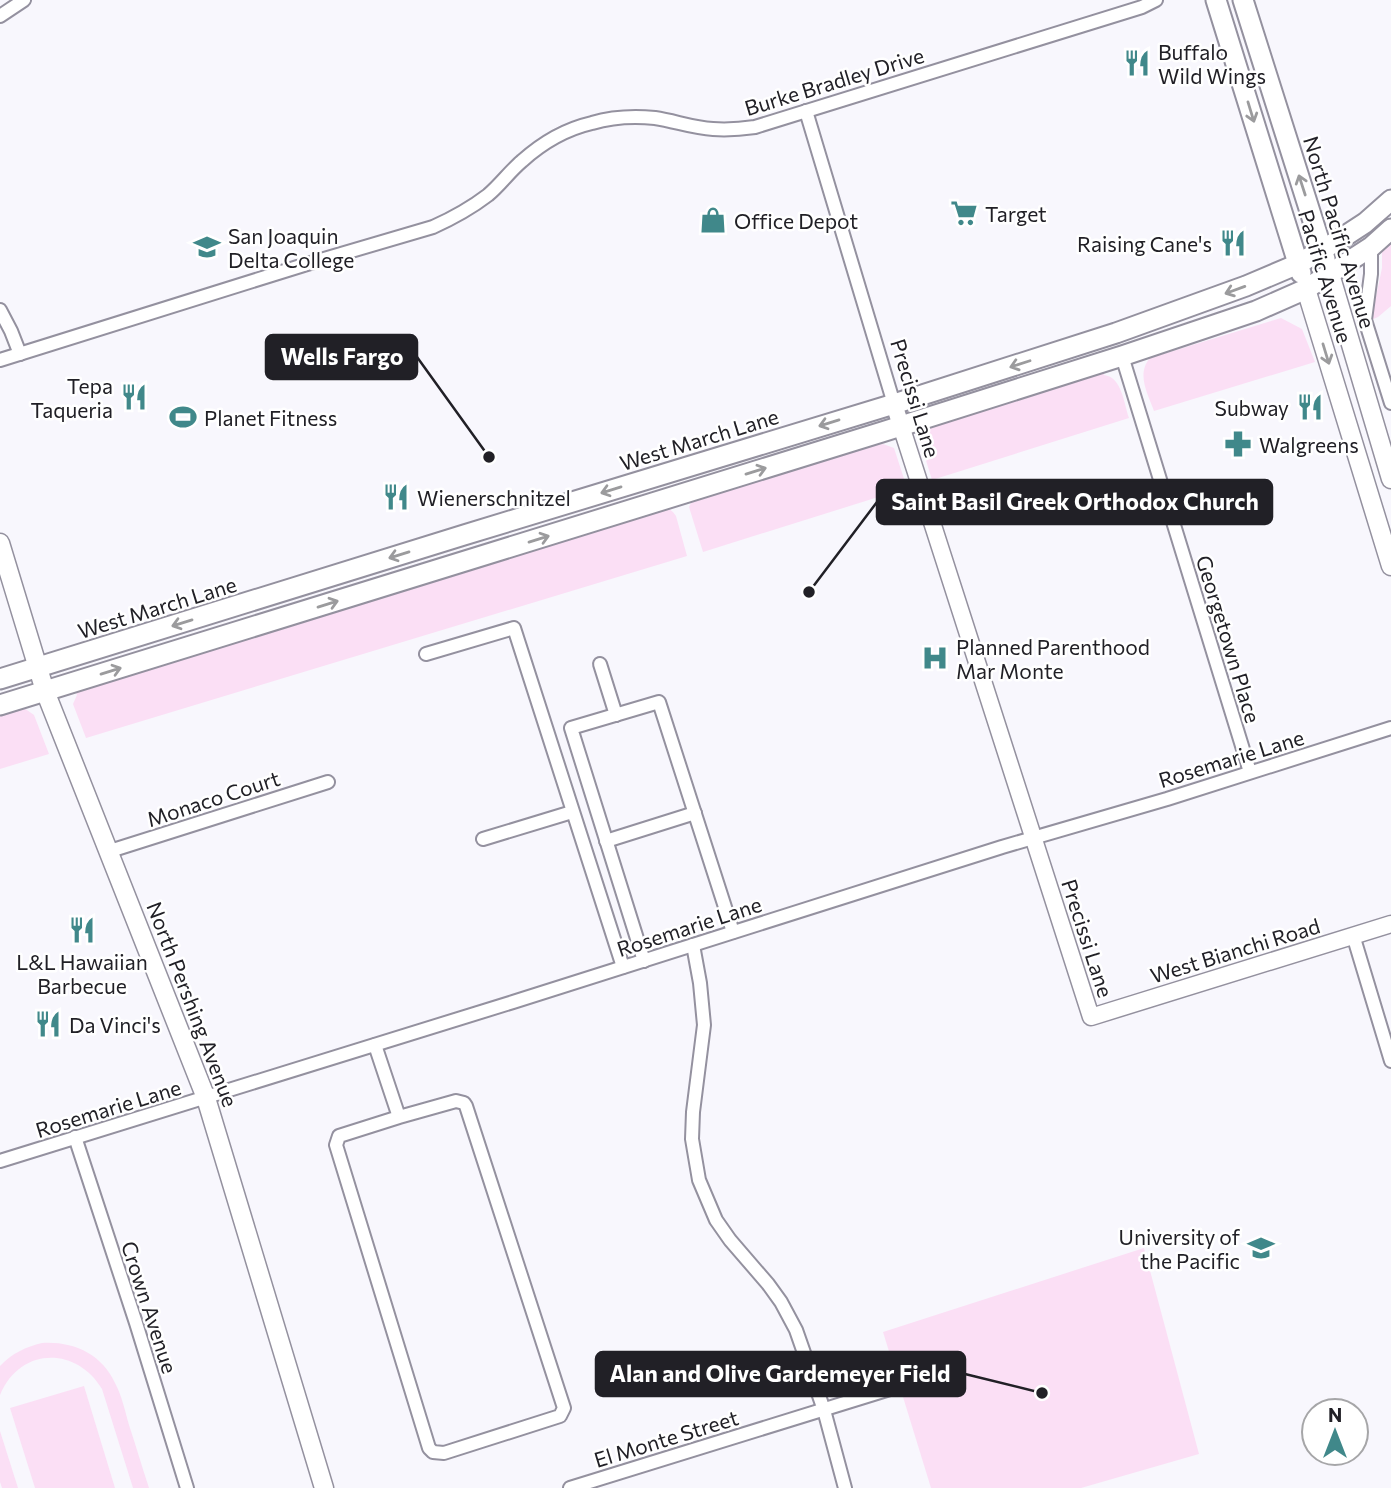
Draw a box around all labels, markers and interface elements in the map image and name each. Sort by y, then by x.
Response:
place label: Buffalo Wild Wings [1158,39,1266,88]
street label: Burke Bradley Drive [741,42,927,120]
restaurant icon: Buffalo Wild Wings [1122,48,1152,78]
one-way arrow [1245,101,1258,123]
street label: North Pacific Avenue [1299,133,1381,331]
one-way arrow [1294,174,1307,196]
supermarket icon: Target [949,198,979,228]
place label: Target [985,201,1047,226]
shop icon: Office Depot [698,205,728,235]
street label: Pacific Avenue [1294,206,1358,346]
place label: Office Depot [734,208,858,233]
place label: San Joaquin Delta College [228,223,354,272]
restaurant icon: Raising Cane's [1218,228,1248,258]
place label: Raising Cane's [1077,231,1212,256]
school or university icon: San Joaquin Delta College [192,232,222,262]
one-way arrow [1225,285,1247,297]
callout: Wells Fargo [266,335,417,379]
street label: Precissi Lane [886,336,946,460]
text: Wells Fargo [281,342,403,370]
one-way arrow [1321,343,1333,365]
one-way arrow [1009,358,1031,371]
place label: Tepa Taqueria [31,373,113,422]
restaurant icon: Tepa Taqueria [119,382,149,412]
restaurant icon: Subway [1295,392,1325,422]
place label: Subway [1215,395,1289,420]
sports icon: Planet Fitness [168,402,198,432]
street label: West March Lane [617,403,781,475]
place label: Planet Fitness [204,405,337,430]
one-way arrow [818,418,840,431]
pharmacy icon: Walgreens [1223,429,1253,459]
place label: Walgreens [1259,432,1359,457]
one-way arrow [745,464,767,477]
callout: Saint Basil Greek Orthodox Church [877,480,1272,524]
restaurant icon: Wienerschnitzel [381,482,411,512]
one-way arrow [601,484,623,497]
place label: Wienerschnitzel [417,485,571,510]
text: Saint Basil Greek Orthodox Church [891,487,1259,515]
one-way arrow [527,531,549,544]
one-way arrow [388,549,410,562]
street label: Georgetown Place [1192,552,1266,726]
street label: West March Lane [75,571,239,643]
one-way arrow [317,597,339,610]
one-way arrow [171,617,193,630]
place label: Planned Parenthood Mar Monte [956,634,1150,683]
hospital icon: Planned Parenthood Mar Monte [920,643,950,673]
one-way arrow [99,664,121,677]
street label: Rosemarie Lane [1155,724,1307,792]
street label: Monaco Court [143,765,283,831]
street label: Precissi Lane [1057,876,1119,1000]
street label: Rosemarie Lane [613,891,765,961]
street label: North Pershing Avenue [142,898,244,1110]
street label: West Bianchi Road [1147,912,1323,988]
restaurant icon: L&L Hawaiian Barbecue [67,915,97,945]
place label: L&L Hawaiian Barbecue [16,949,148,998]
restaurant icon: Da Vinci's [33,1009,63,1039]
place label: Da Vinci's [69,1012,161,1037]
street label: Rosemarie Lane [32,1074,184,1142]
place label: University of the Pacific [1119,1224,1241,1273]
school or university icon: University of the Pacific [1246,1233,1276,1263]
street label: Crown Avenue [117,1238,183,1376]
callout: Alan and Olive Gardemeyer Field [596,1352,965,1396]
text: Alan and Olive Gardemeyer Field [610,1359,950,1387]
north arrow [1300,1397,1370,1467]
text: N [1328,1403,1342,1426]
street label: El Monte Street [591,1404,741,1472]

